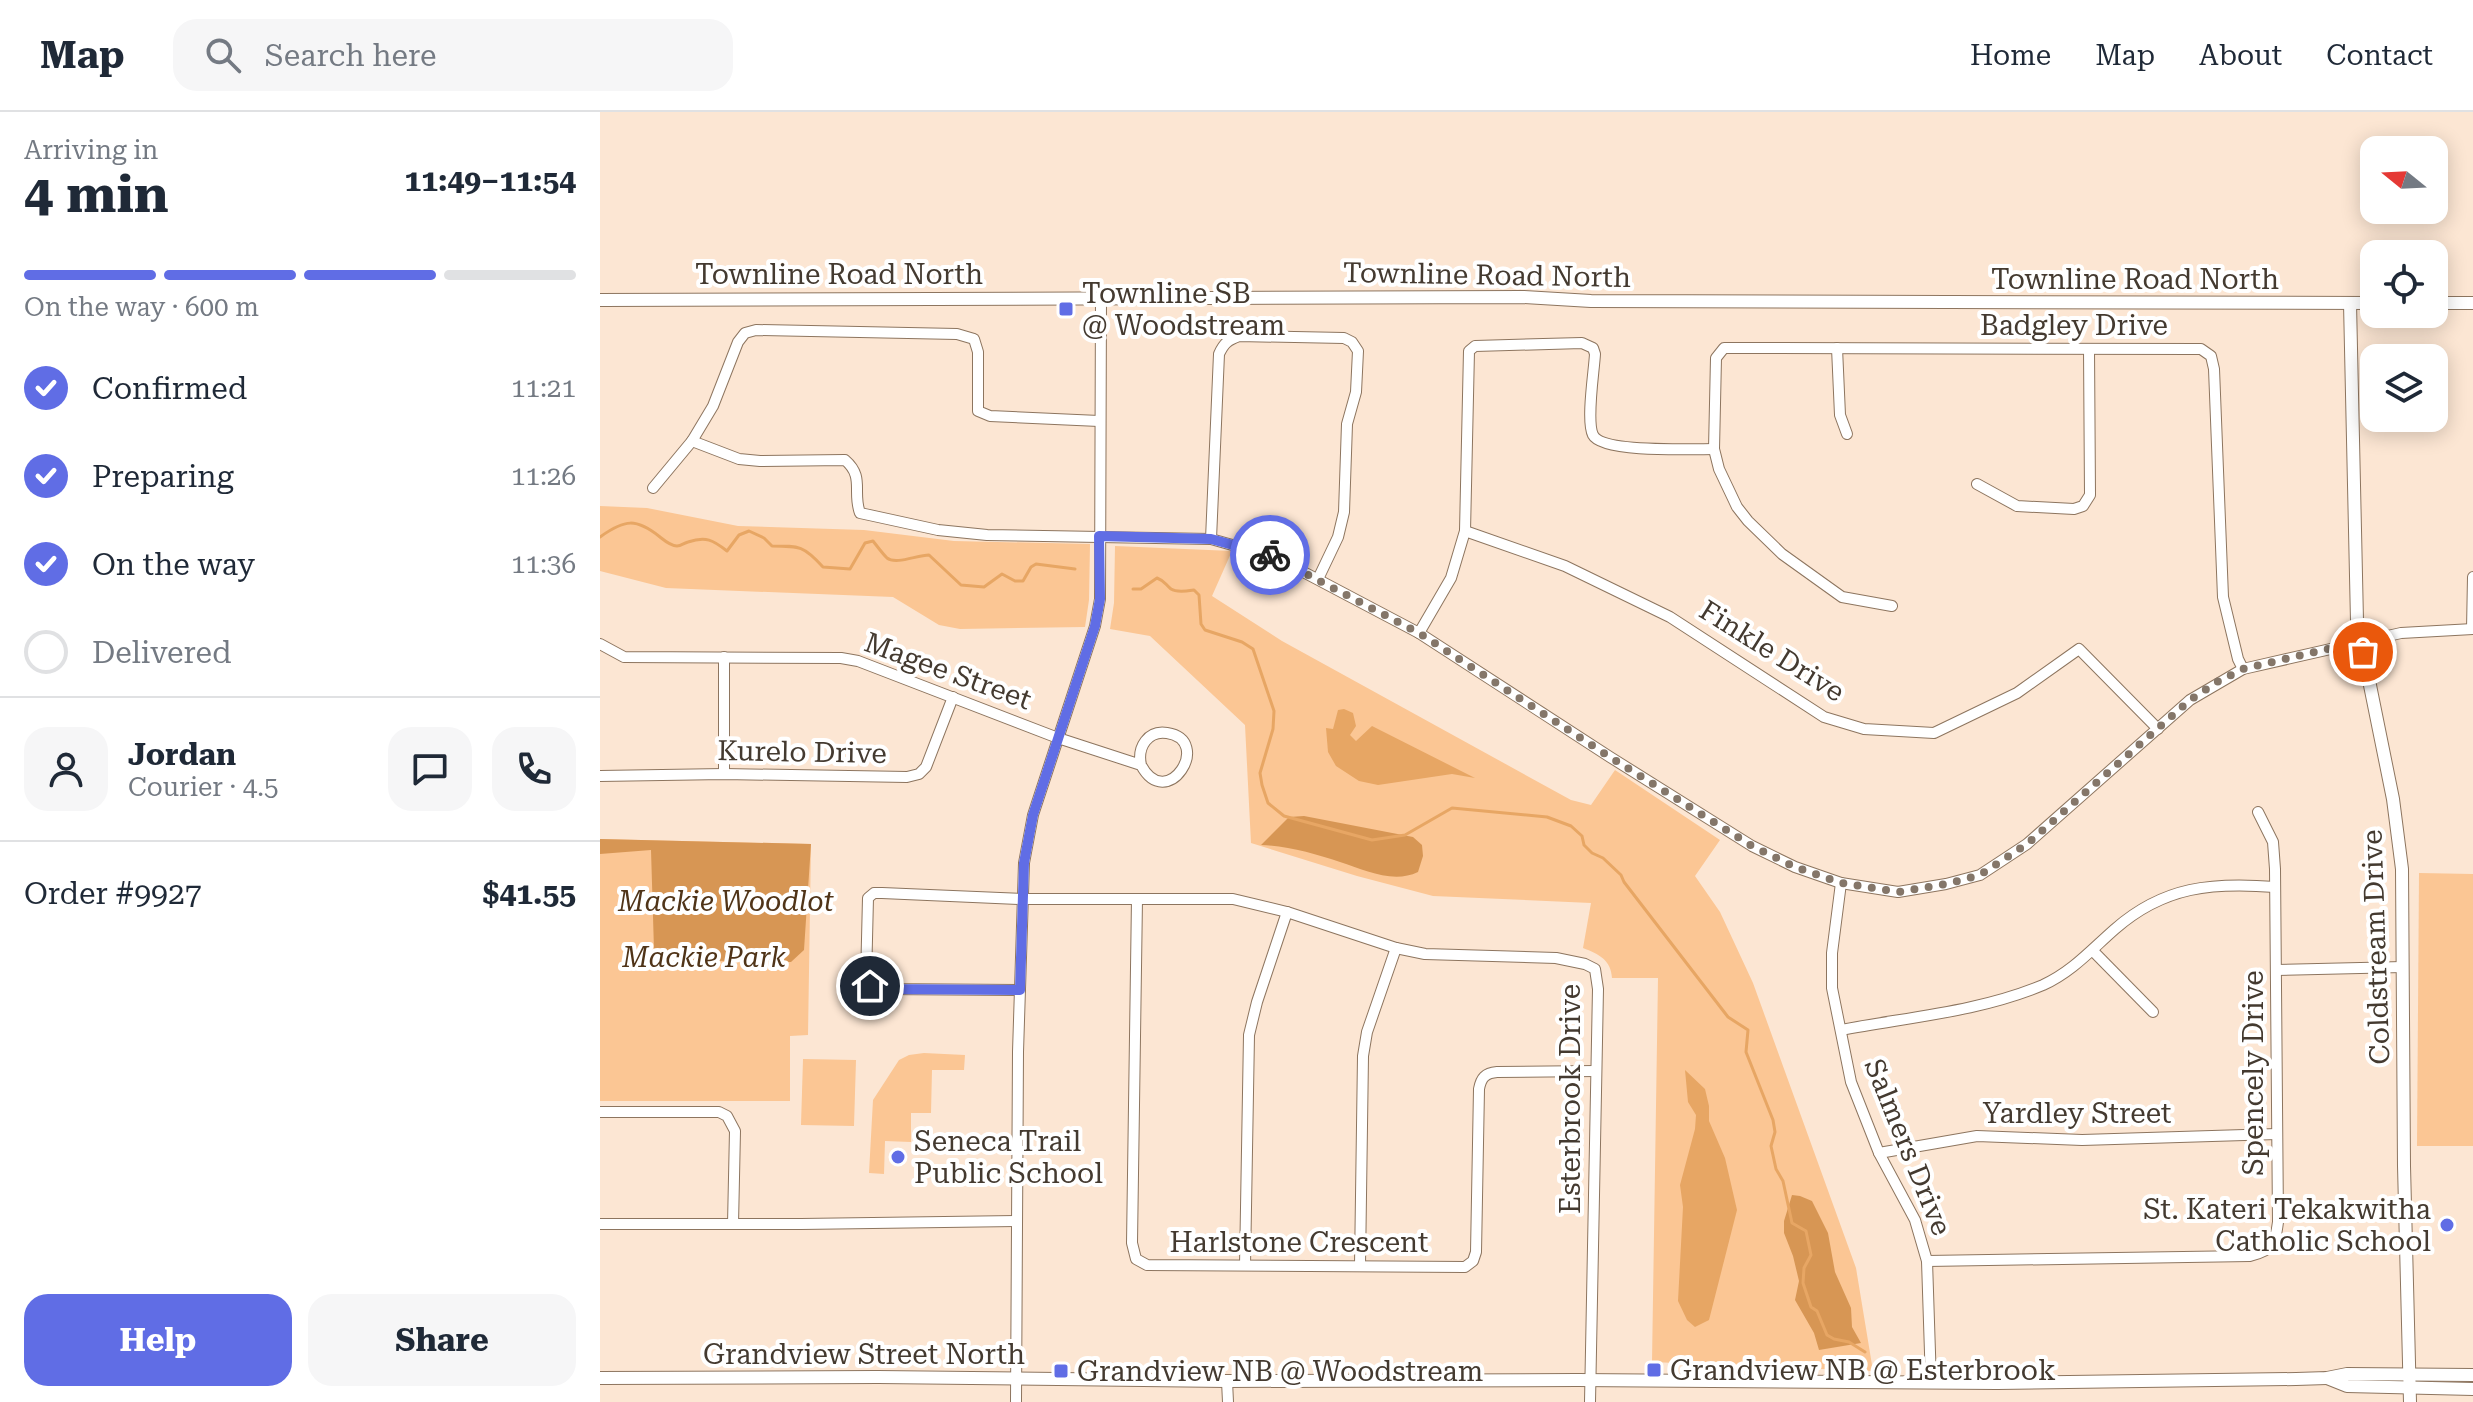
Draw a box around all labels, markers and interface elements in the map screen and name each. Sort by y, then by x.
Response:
search box [173,19,733,91]
text: Map [40,33,125,77]
icon: search [201,33,245,77]
text: Search here [265,38,437,73]
text: Home [1970,39,2051,72]
text: Map [2095,39,2155,72]
text: About [2199,39,2282,72]
text: Contact [2326,39,2433,72]
text: Arriving in [24,135,158,165]
north arrow [2360,136,2448,224]
map controls [2360,136,2448,432]
text: 11:49–11:54 [404,163,576,198]
text: 4 min [24,164,169,225]
button: locate [2360,240,2448,328]
street label: Townline Road North [1343,256,1631,294]
street label: Townline Road North [695,258,983,291]
street label: Townline Road North [1991,263,2279,296]
place label: Townline SB @ Woodstream [1082,277,1285,342]
text: On the way · 600 m [24,292,259,322]
marker: Townline SB @ Woodstream [1057,300,1075,318]
street label: Badgley Drive [1980,309,2168,342]
button: layers [2360,344,2448,432]
icon: check [24,366,68,410]
text: Confirmed [92,371,247,406]
text: 11:21 [511,373,576,403]
icon: check [24,454,68,498]
text: Preparing [92,459,234,494]
text: 11:26 [511,461,576,491]
courier [1230,515,1310,595]
icon: bike [1248,533,1292,577]
icon: check [24,542,68,586]
text: On the way [92,547,255,582]
text: 11:36 [511,549,576,579]
street label: Finkle Drive [1693,593,1851,709]
pin [2329,618,2397,686]
street label: Magee Street [860,626,1036,716]
icon: bag [2341,630,2385,674]
text: Delivered [92,635,231,670]
button: person [24,727,108,811]
button: chat [388,727,472,811]
button: phone [492,727,576,811]
street label: Kurelo Drive [717,734,887,770]
text: Jordan [128,737,236,772]
text: Courier · 4.5 [128,772,278,802]
street label: Coldstream Drive [2355,829,2397,1065]
text: Order #9927 [24,876,202,911]
text: $41.55 [483,876,576,911]
park label: Mackie Woodlot [617,885,834,918]
park label: Mackie Park [621,941,787,974]
pin [836,952,904,1020]
icon: home [848,964,892,1008]
street label: Spencely Drive [2237,970,2270,1176]
street label: Esterbrook Drive [1554,984,1587,1214]
street label: Salmers Drive [1858,1054,1958,1240]
street label: Yardley Street [1982,1097,2172,1130]
place label: Seneca Trail Public School [914,1125,1103,1190]
marker: Seneca Trail Public School [889,1148,907,1166]
place label: St. Kateri Tekakwitha Catholic School [2143,1193,2431,1258]
marker: St. Kateri Tekakwitha Catholic School [2438,1216,2456,1234]
street label: Harlstone Crescent [1169,1226,1429,1259]
button: Help [24,1294,292,1386]
button: Share [308,1294,576,1386]
street label: Grandview Street North [703,1338,1025,1371]
place label: Grandview NB @ Esterbrook [1670,1354,2056,1387]
place label: Grandview NB @ Woodstream [1077,1355,1483,1388]
marker: Grandview NB @ Esterbrook [1645,1361,1663,1379]
marker: Grandview NB @ Woodstream [1052,1362,1070,1380]

